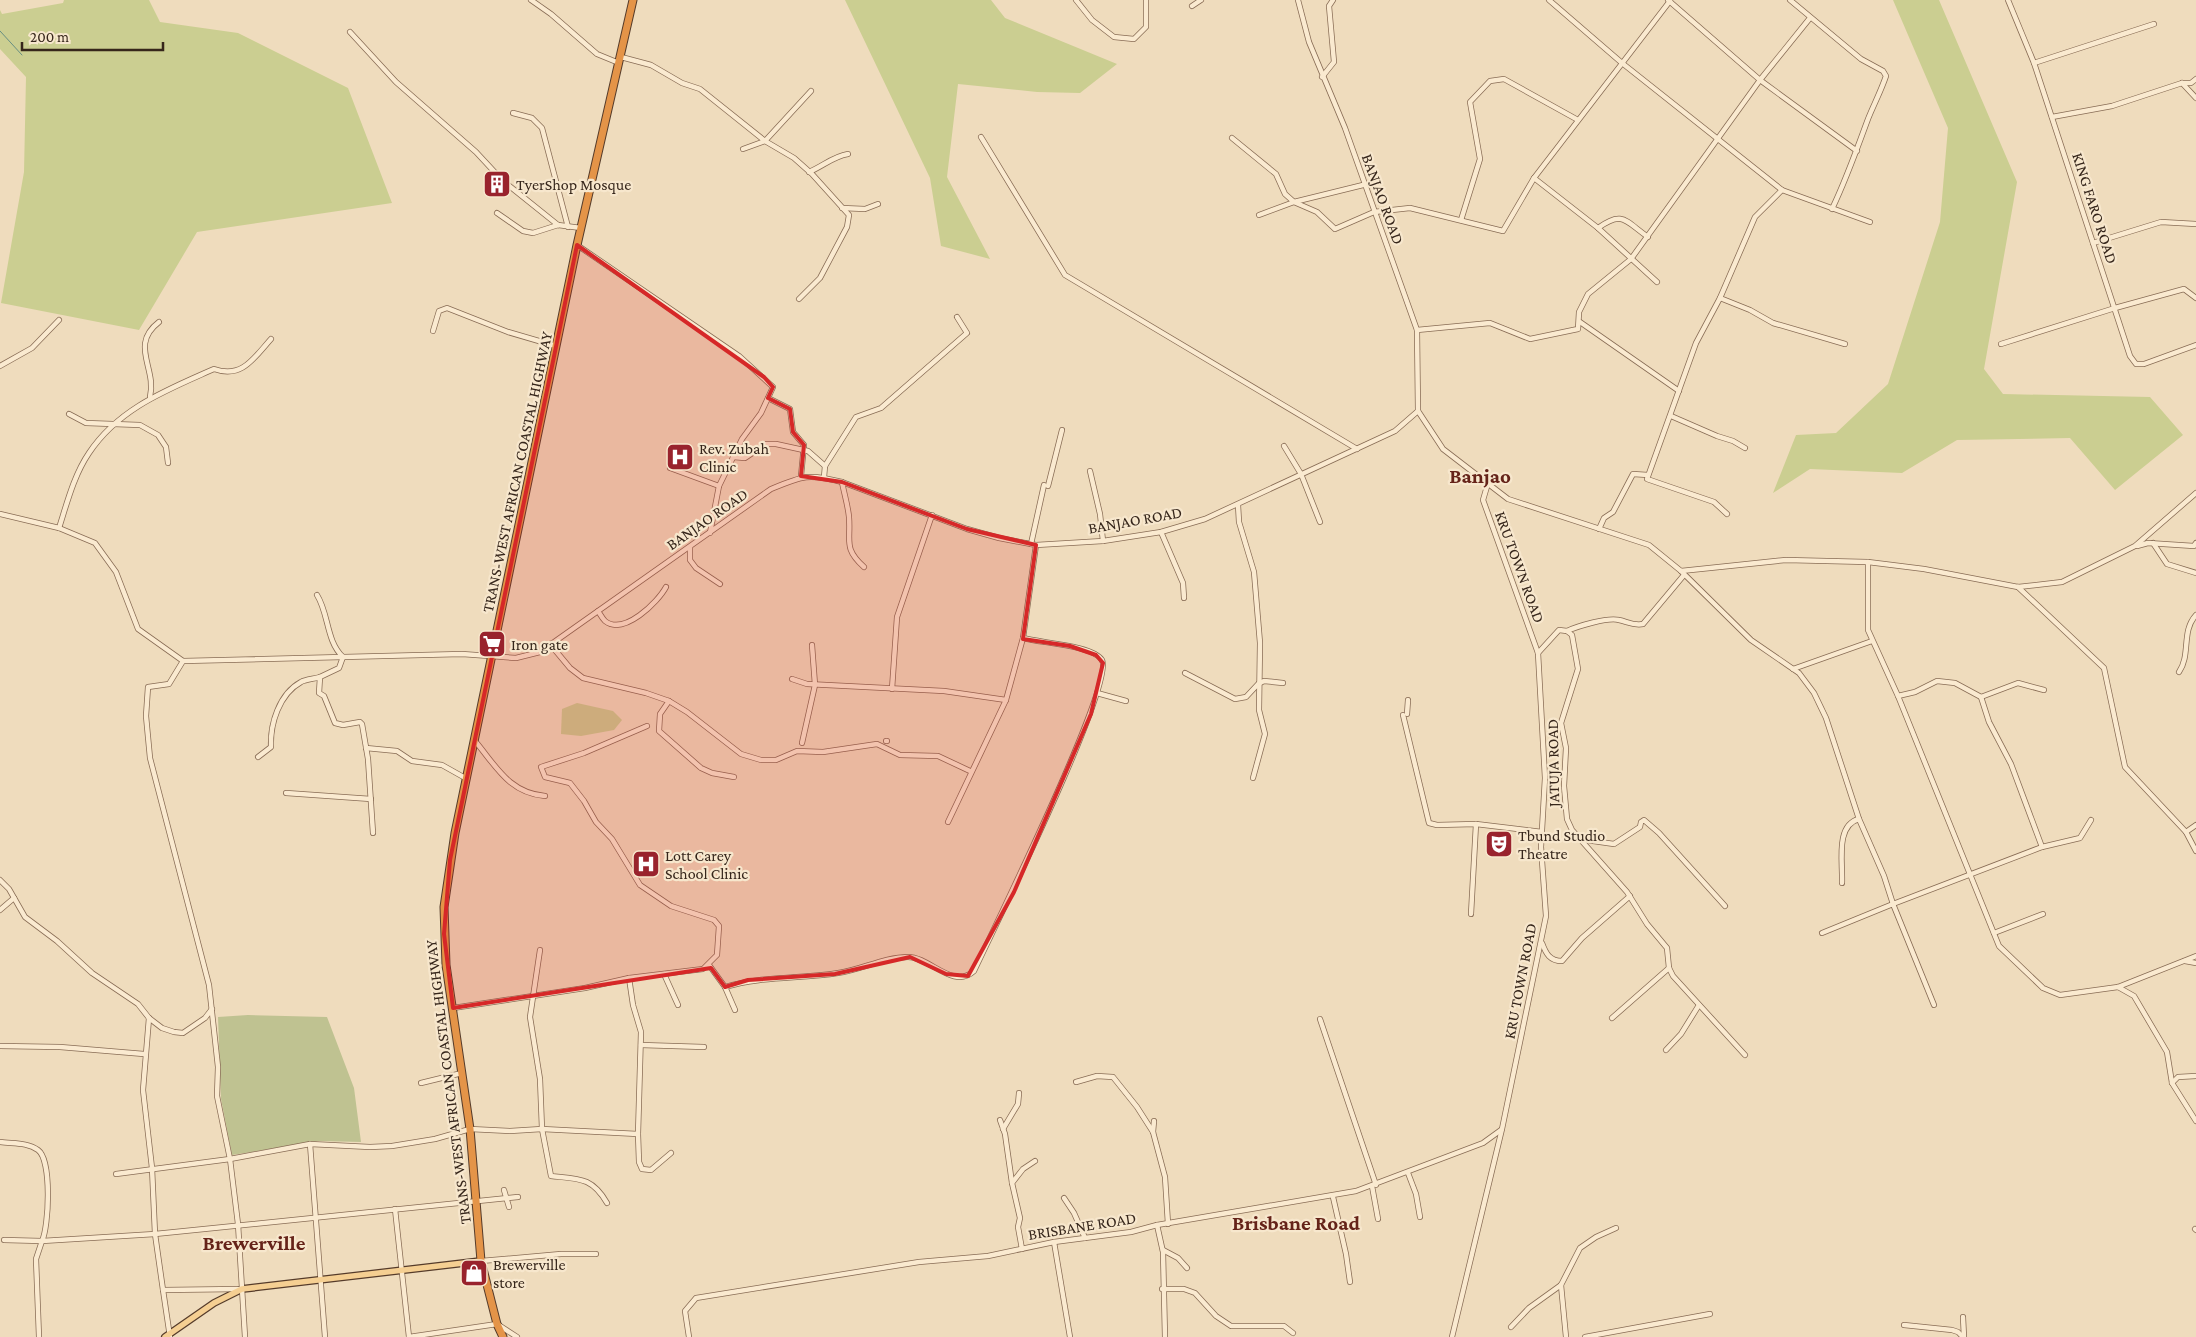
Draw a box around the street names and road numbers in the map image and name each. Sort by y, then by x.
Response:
street label: KING FARO ROAD [2069,150,2121,266]
street label: BANJAO ROAD [1358,152,1407,247]
street label: TRANS-WEST AFRICAN COASTAL HIGHWAY [479,330,555,614]
street label: BANJAO ROAD [663,485,751,554]
street label: BANJAO ROAD [1087,503,1183,538]
street label: KRU TOWN ROAD [1492,509,1548,625]
street label: JATUJA ROAD [1544,719,1563,809]
street label: KRU TOWN ROAD [1500,922,1540,1040]
street label: TRANS-WEST AFRICAN COASTAL HIGHWAY [422,938,474,1225]
street label: BRISBANE ROAD [1027,1209,1137,1243]

